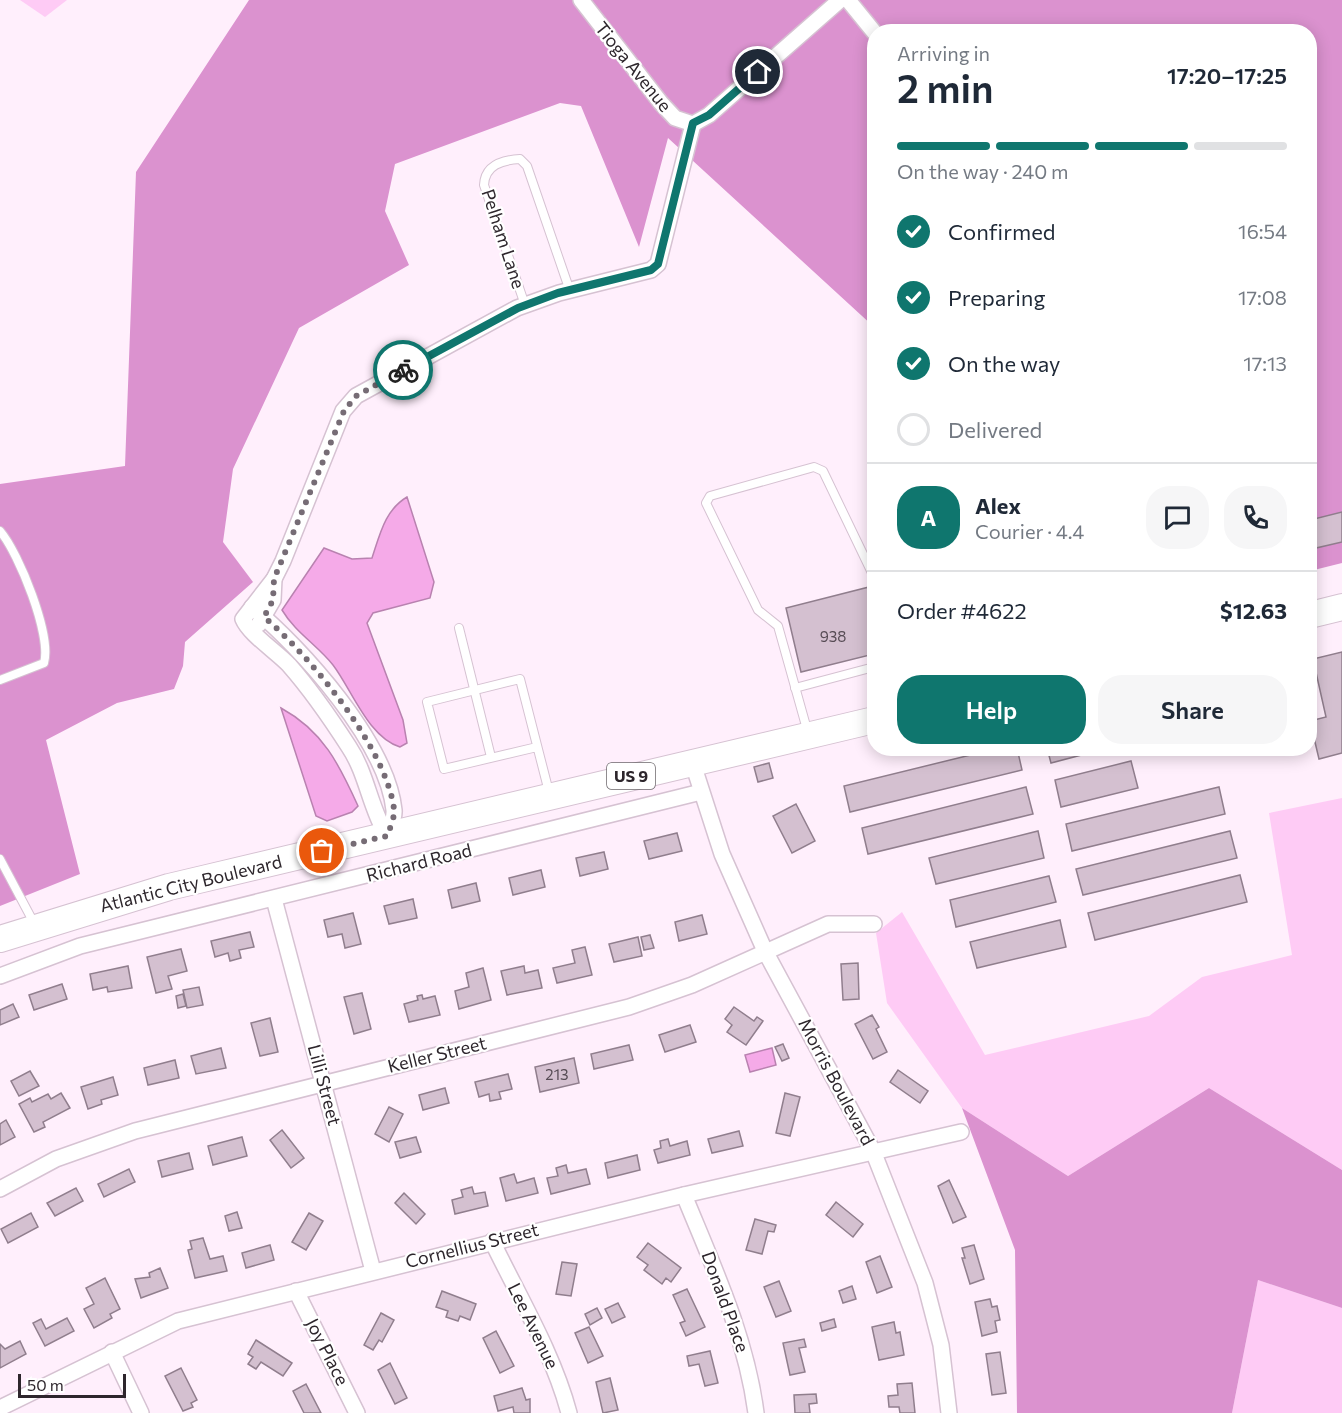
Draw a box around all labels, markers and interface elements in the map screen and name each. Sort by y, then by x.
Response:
street label: Tioga Avenue [591,17,677,116]
text: Arriving in [897,41,990,65]
pin [732,46,783,97]
icon: home [741,55,774,88]
text: 17:20–17:25 [1167,62,1287,89]
text: 2 min [897,63,994,111]
text: On the way · 240 m [897,159,1069,183]
street label: Pelham Lane [478,186,530,291]
icon: check [897,215,930,248]
text: Confirmed [948,218,1055,245]
text: 16:54 [1238,219,1287,243]
icon: check [897,281,930,314]
text: Preparing [948,284,1045,311]
text: 17:08 [1238,285,1287,309]
courier [373,340,433,400]
icon: check [897,347,930,380]
text: On the way [948,350,1060,377]
text: 17:13 [1243,351,1287,375]
icon: bike [387,354,420,387]
text: Delivered [948,416,1042,443]
button: chat [1146,486,1209,549]
button: phone [1224,486,1287,549]
text: Alex [975,492,1021,519]
text: A [921,504,936,531]
text: Courier · 4.4 [975,519,1084,543]
text: Order #4622 [897,597,1027,624]
text: $12.63 [1220,597,1287,624]
house number: 938 [820,627,846,645]
button: Help [897,675,1086,744]
button: Share [1098,675,1287,744]
road number: US 9 [607,763,655,789]
pin [296,825,347,876]
icon: bag [305,834,338,867]
street label: Richard Road [364,838,474,886]
street label: Atlantic City Boulevard [97,850,284,916]
street label: Morris Boulevard [794,1014,880,1149]
street label: Keller Street [385,1031,488,1077]
street label: Lilli Street [304,1042,346,1128]
house number: 213 [545,1065,569,1083]
street label: Cornellius Street [403,1218,541,1272]
street label: Donald Place [698,1248,754,1355]
street label: Lee Avenue [504,1279,564,1372]
street label: Joy Place [302,1314,354,1389]
scale bar [18,1371,126,1398]
text: 50 m [27,1375,64,1394]

